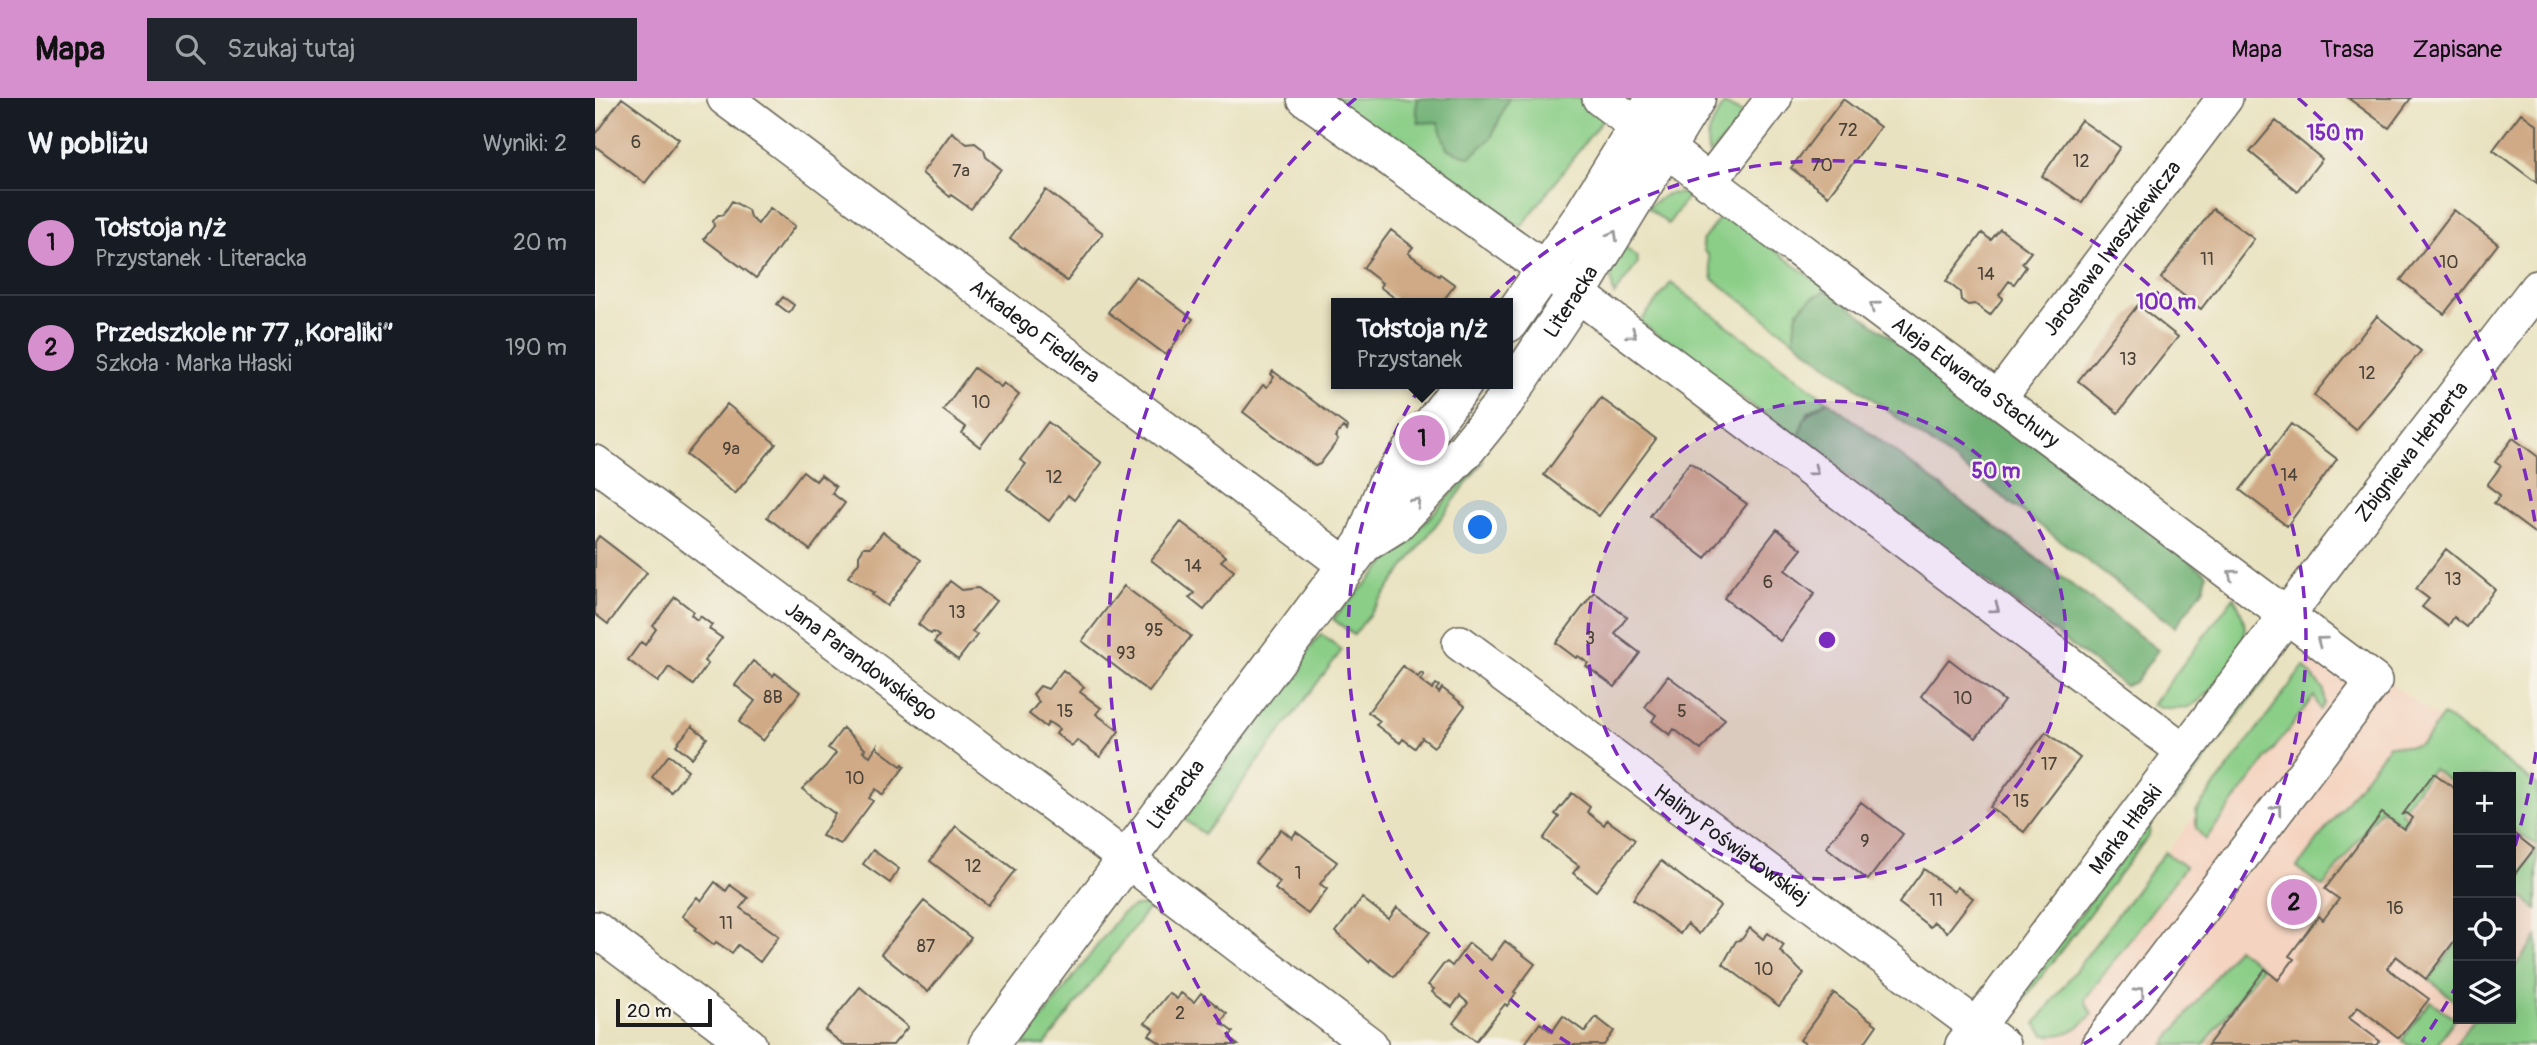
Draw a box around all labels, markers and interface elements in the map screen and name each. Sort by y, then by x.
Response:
search box [147,18,637,81]
text: Mapa [35,29,105,70]
icon: search [171,30,209,68]
text: Szukaj tutaj [227,33,355,65]
text: Mapa [2231,35,2282,64]
text: Trasa [2320,35,2374,64]
text: Zapisane [2412,35,2502,64]
house number: 72 [1838,119,1858,142]
text: 150 m [2306,120,2364,147]
text: W pobliżu [28,125,148,162]
text: Wyniki: 2 [483,129,567,158]
house number: 6 [631,131,641,154]
house number: 12 [2072,150,2090,173]
house number: 70 [1811,154,1833,177]
street label: Jarosława Iwaszkiewicza [2037,155,2187,341]
house number: 7a [952,160,970,183]
text: Tołstoja n/ż [95,212,226,244]
text: 1 [47,228,56,257]
text: 20 m [513,228,567,257]
one-way arrow [1605,230,1618,243]
text: Przystanek · Literacka [95,244,307,273]
house number: 11 [2200,248,2214,271]
house number: 10 [2439,251,2459,274]
street label: Literacka [1537,261,1604,343]
house number: 14 [1977,263,1995,286]
street label: Arkadego Fiedlera [964,273,1106,389]
text: 100 m [2136,289,2196,316]
popup [1331,298,1513,389]
one-way arrow [1869,301,1881,314]
street label: Aleja Edwarda Stachury [1886,310,2065,454]
text: Tołstoja n/ż [1356,313,1488,345]
text: Przedszkole nr 77 „Koraliki” [95,317,393,349]
one-way arrow [1624,326,1637,339]
text: 2 [45,333,57,362]
text: 190 m [505,333,567,362]
text: Przystanek [1356,345,1462,374]
house number: 13 [2119,348,2137,371]
text: Szkoła · Marka Hłaski [95,349,292,378]
house number: 12 [2358,362,2376,385]
street label: Zbigniewa Herberta [2349,376,2474,527]
house number: 10 [971,391,991,414]
pin: 1 [1399,412,1445,464]
house number: 9a [722,438,740,461]
text: 50 m [1972,458,2021,485]
one-way arrow [1806,463,1819,476]
house number: 14 [2280,464,2298,487]
house number: 12 [1045,466,1063,489]
one-way arrow [1408,497,1420,510]
your location [1463,510,1497,544]
house number: 14 [1184,555,1202,578]
house number: 13 [2444,568,2462,591]
one-way arrow [2228,570,2240,582]
house number: 6 [1763,571,1773,594]
street label: Jana Parandowskiego [780,596,943,727]
one-way arrow [1988,600,2000,612]
house number: 13 [948,601,966,624]
house number: 95 [1144,619,1164,642]
house number: 3 [1585,627,1595,650]
centre of rings [1815,628,1839,652]
one-way arrow [2316,636,2329,649]
house number: 93 [1116,642,1136,665]
house number: 8B [763,686,783,709]
house number: 10 [1953,687,1973,710]
house number: 15 [1057,700,1073,723]
house number: 5 [1677,700,1687,723]
house number: 17 [2041,753,2058,776]
street label: Literacka [1141,754,1211,835]
house number: 10 [845,767,865,790]
map controls [2453,772,2516,1024]
button: + [2453,772,2516,835]
street label: Haliny Poświatowskiej [1648,778,1815,911]
street label: Marka Hłaski [2083,779,2168,880]
house number: 15 [2013,790,2029,813]
one-way arrow [2269,804,2282,817]
house number: 9 [1860,830,1870,853]
button: − [2453,835,2516,898]
house number: 12 [964,855,982,878]
house number: 1 [1294,862,1302,885]
pin: 2 [2271,876,2317,928]
house number: 11 [1929,889,1943,912]
house number: 16 [2386,897,2404,920]
button: locate [2453,898,2516,961]
house number: 11 [719,912,733,935]
house number: 87 [917,935,936,958]
house number: 10 [1754,958,1774,981]
button: layers [2453,961,2516,1024]
one-way arrow [2131,986,2144,998]
scale bar [616,996,712,1028]
text: 20 m [627,999,672,1023]
house number: 2 [1175,1002,1185,1025]

